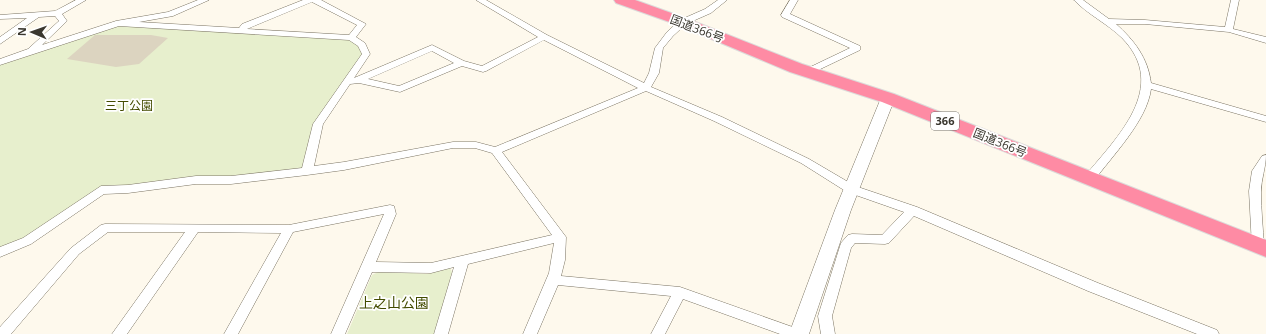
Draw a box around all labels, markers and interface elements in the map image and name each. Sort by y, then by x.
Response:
street label: 国道366号 [668,10,727,47]
north arrow [12,12,52,52]
text: N [14,27,29,36]
park label: 三丁公園 [105,97,153,114]
road number: 366 [931,112,959,130]
street label: 国道366号 [971,124,1030,161]
park label: 上之山公園 [359,293,429,312]

